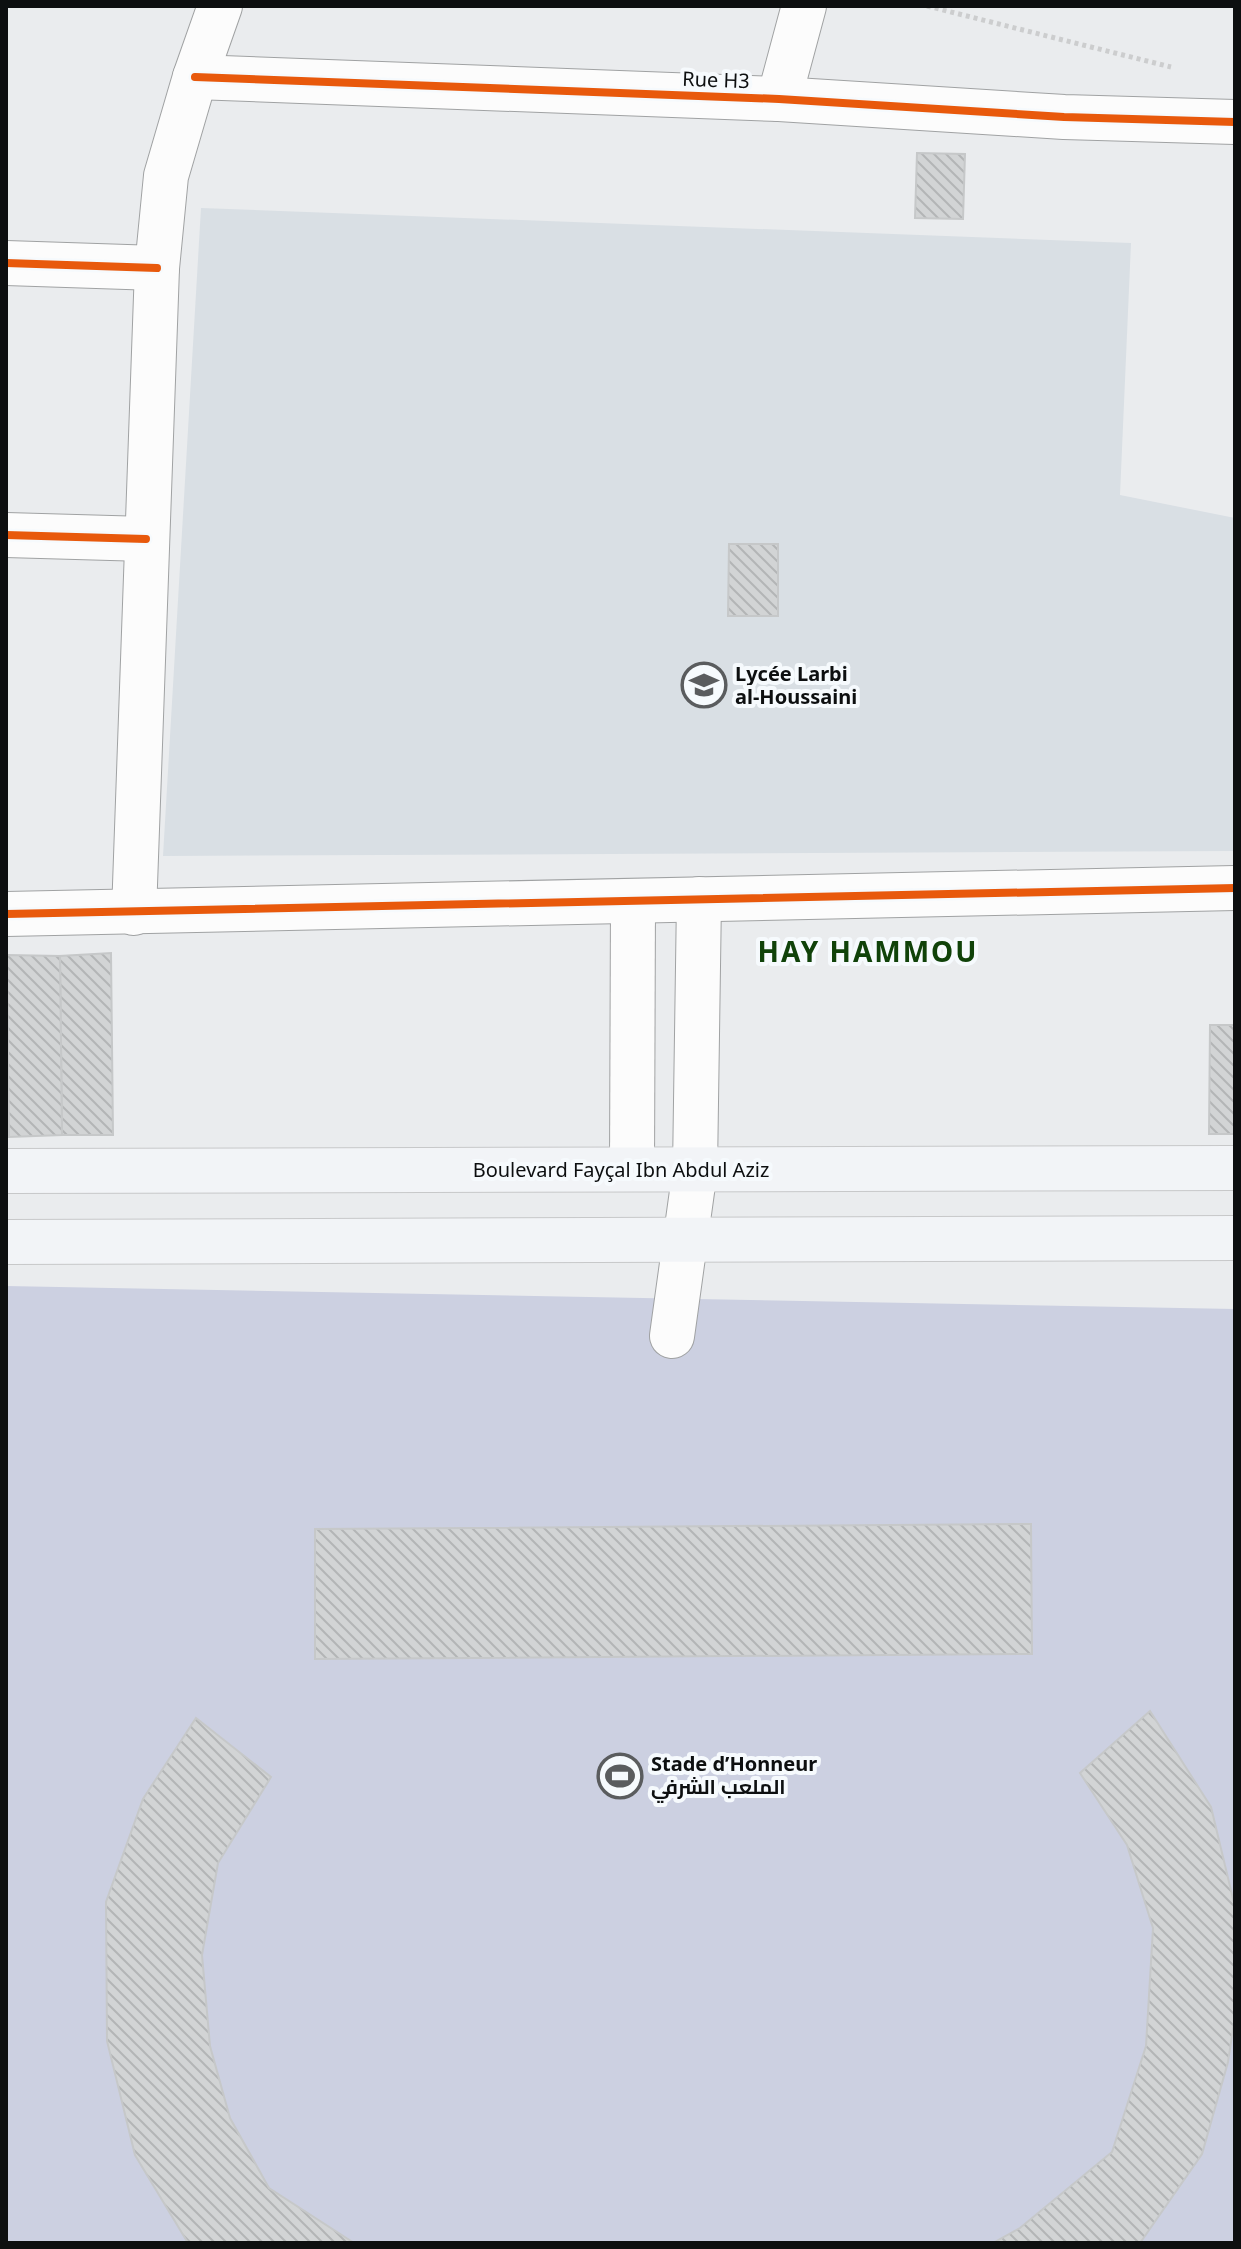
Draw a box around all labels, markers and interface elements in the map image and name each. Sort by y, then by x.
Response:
street label: Rue H3 [682,65,750,94]
place label: Lycée Larbi al-Houssaini [735,660,857,710]
school or university icon: Lycée Larbi al-Houssaini [680,661,728,709]
district label: HAY HAMMOU [758,932,978,970]
street label: Boulevard Fayçal Ibn Abdul Aziz [473,1156,769,1183]
place label: Stade d’Honneur الملعب الشرفي [651,1750,817,1803]
sports icon: Stade d’Honneur الملعب الشرفي [596,1752,644,1800]

